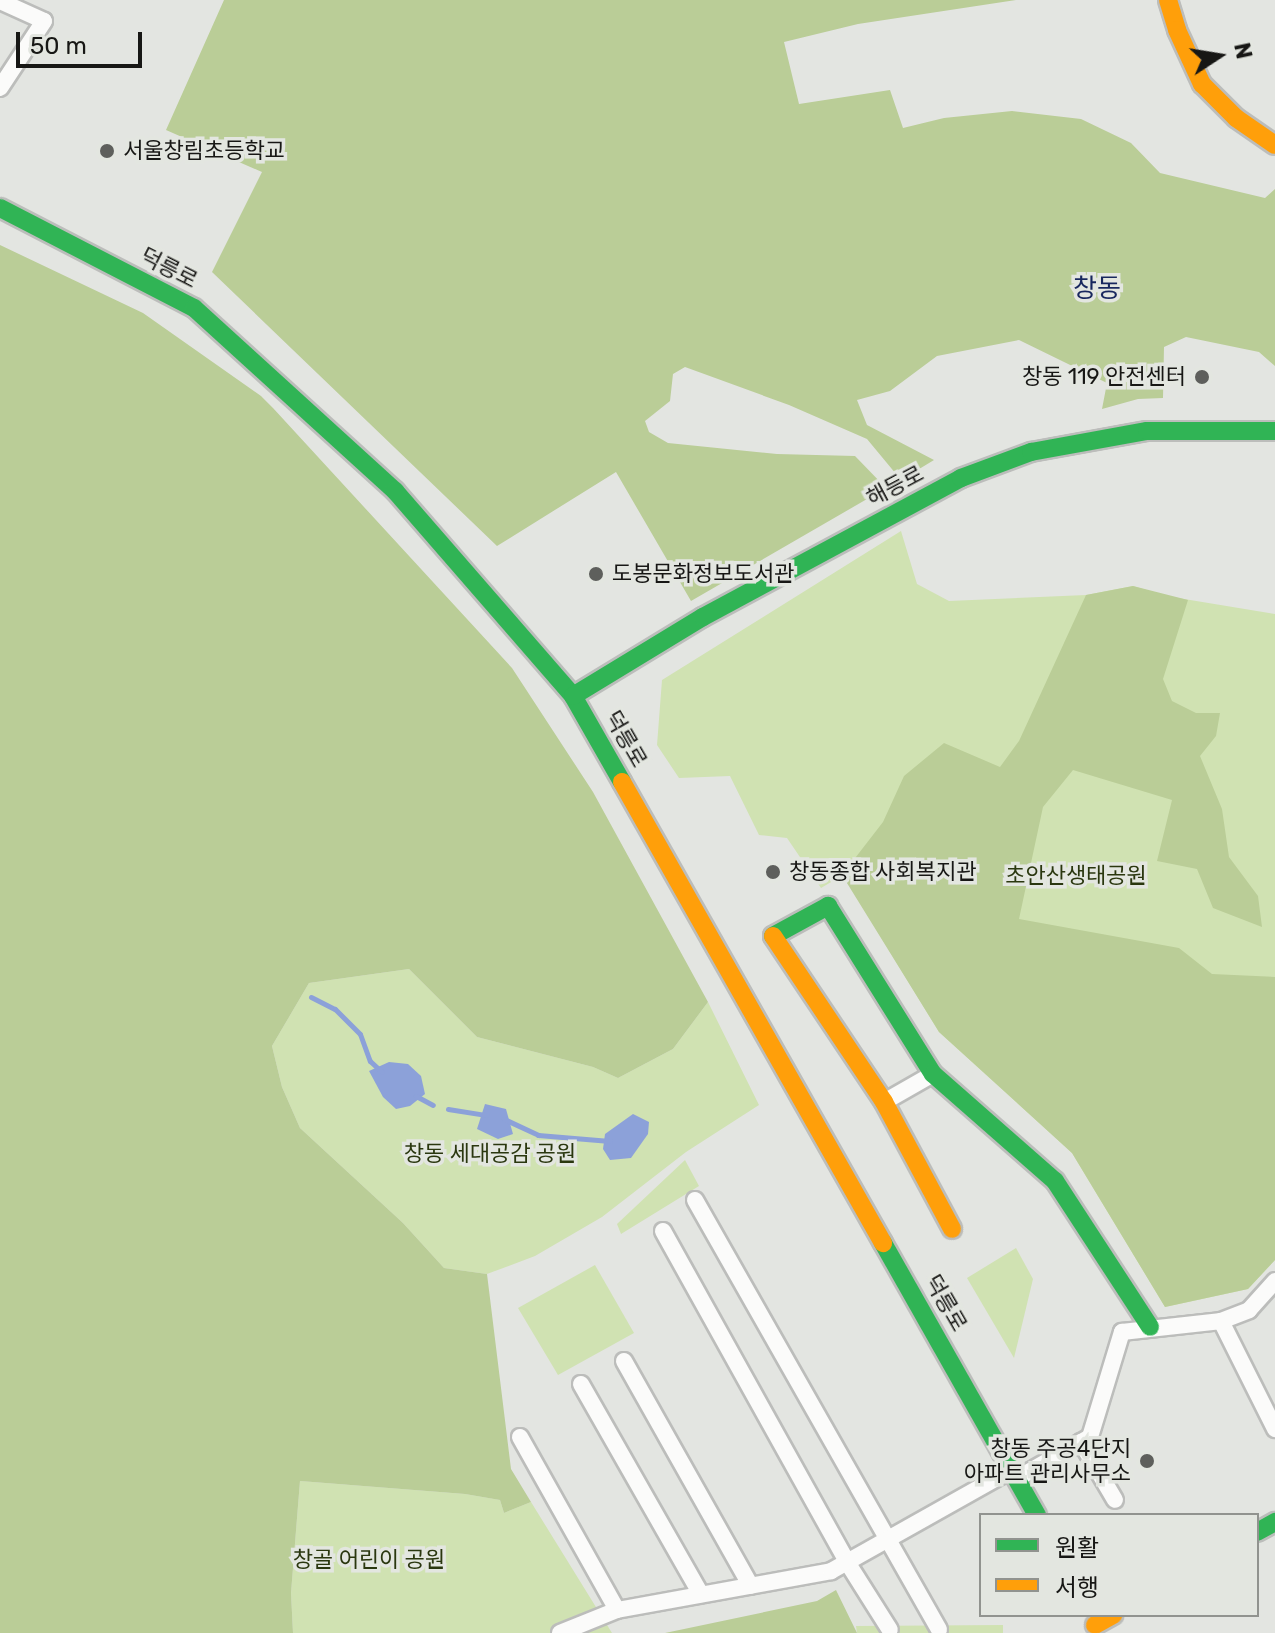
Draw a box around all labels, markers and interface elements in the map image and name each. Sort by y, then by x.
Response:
scale bar [20,16,146,66]
north arrow [1179,16,1259,96]
text: 50 m [30,32,87,60]
text: N [1228,40,1258,61]
place label: 서울창림초등학교 [123,138,285,164]
marker: 서울창림초등학교 [98,142,116,160]
street label: 덕릉로 [136,242,202,294]
district label: 창동 [1073,273,1121,305]
place label: 창동 119 안전센터 [1022,364,1186,390]
marker: 창동 119 안전센터 [1193,368,1211,386]
street label: 해등로 [862,460,928,512]
place label: 도봉문화정보도서관 [612,561,794,587]
marker: 도봉문화정보도서관 [587,565,605,583]
street label: 덕릉로 [599,706,653,772]
place label: 창동종합 사회복지관 [789,859,977,885]
marker: 창동종합 사회복지관 [764,863,782,881]
park label: 초안산생태공원 [1005,863,1147,889]
park label: 창동 세대공감 공원 [404,1141,576,1167]
street label: 덕릉로 [919,1270,973,1336]
place label: 창동 주공4단지 아파트 관리사무소 [964,1435,1131,1486]
marker: 창동 주공4단지 아파트 관리사무소 [1138,1452,1156,1470]
legend [979,1513,1259,1617]
text: 원활 [1055,1534,1099,1562]
park label: 창골 어린이 공원 [293,1547,445,1573]
text: 서행 [1055,1574,1099,1602]

